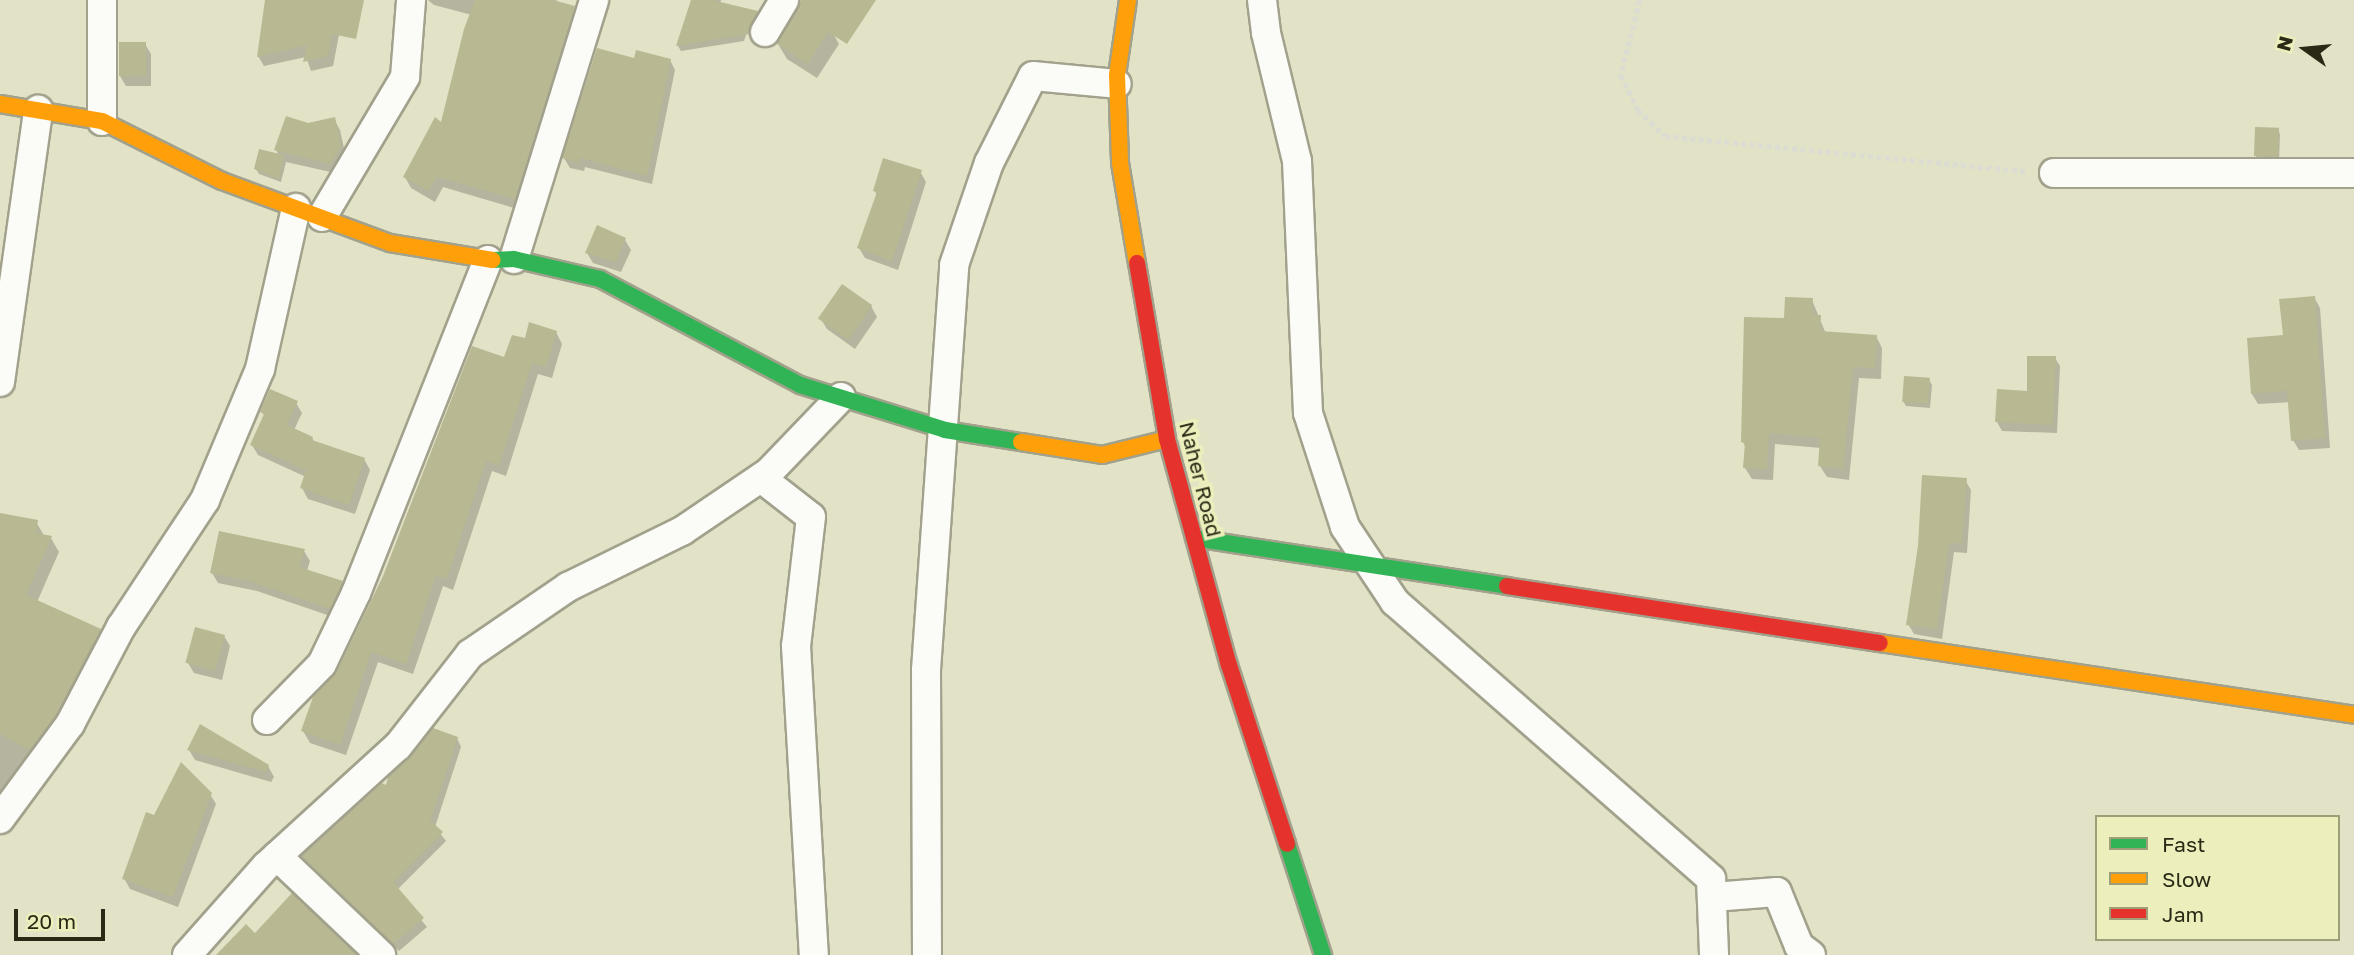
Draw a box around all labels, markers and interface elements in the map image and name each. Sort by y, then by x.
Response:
north arrow [2270,14,2340,84]
text: N [2271,33,2297,53]
street label: Naher Road [1175,419,1227,539]
legend [2095,815,2340,941]
text: Fast [2162,831,2205,857]
text: Slow [2162,866,2211,892]
scale bar [18,895,108,939]
text: Jam [2162,901,2204,927]
text: 20 m [27,908,76,934]

